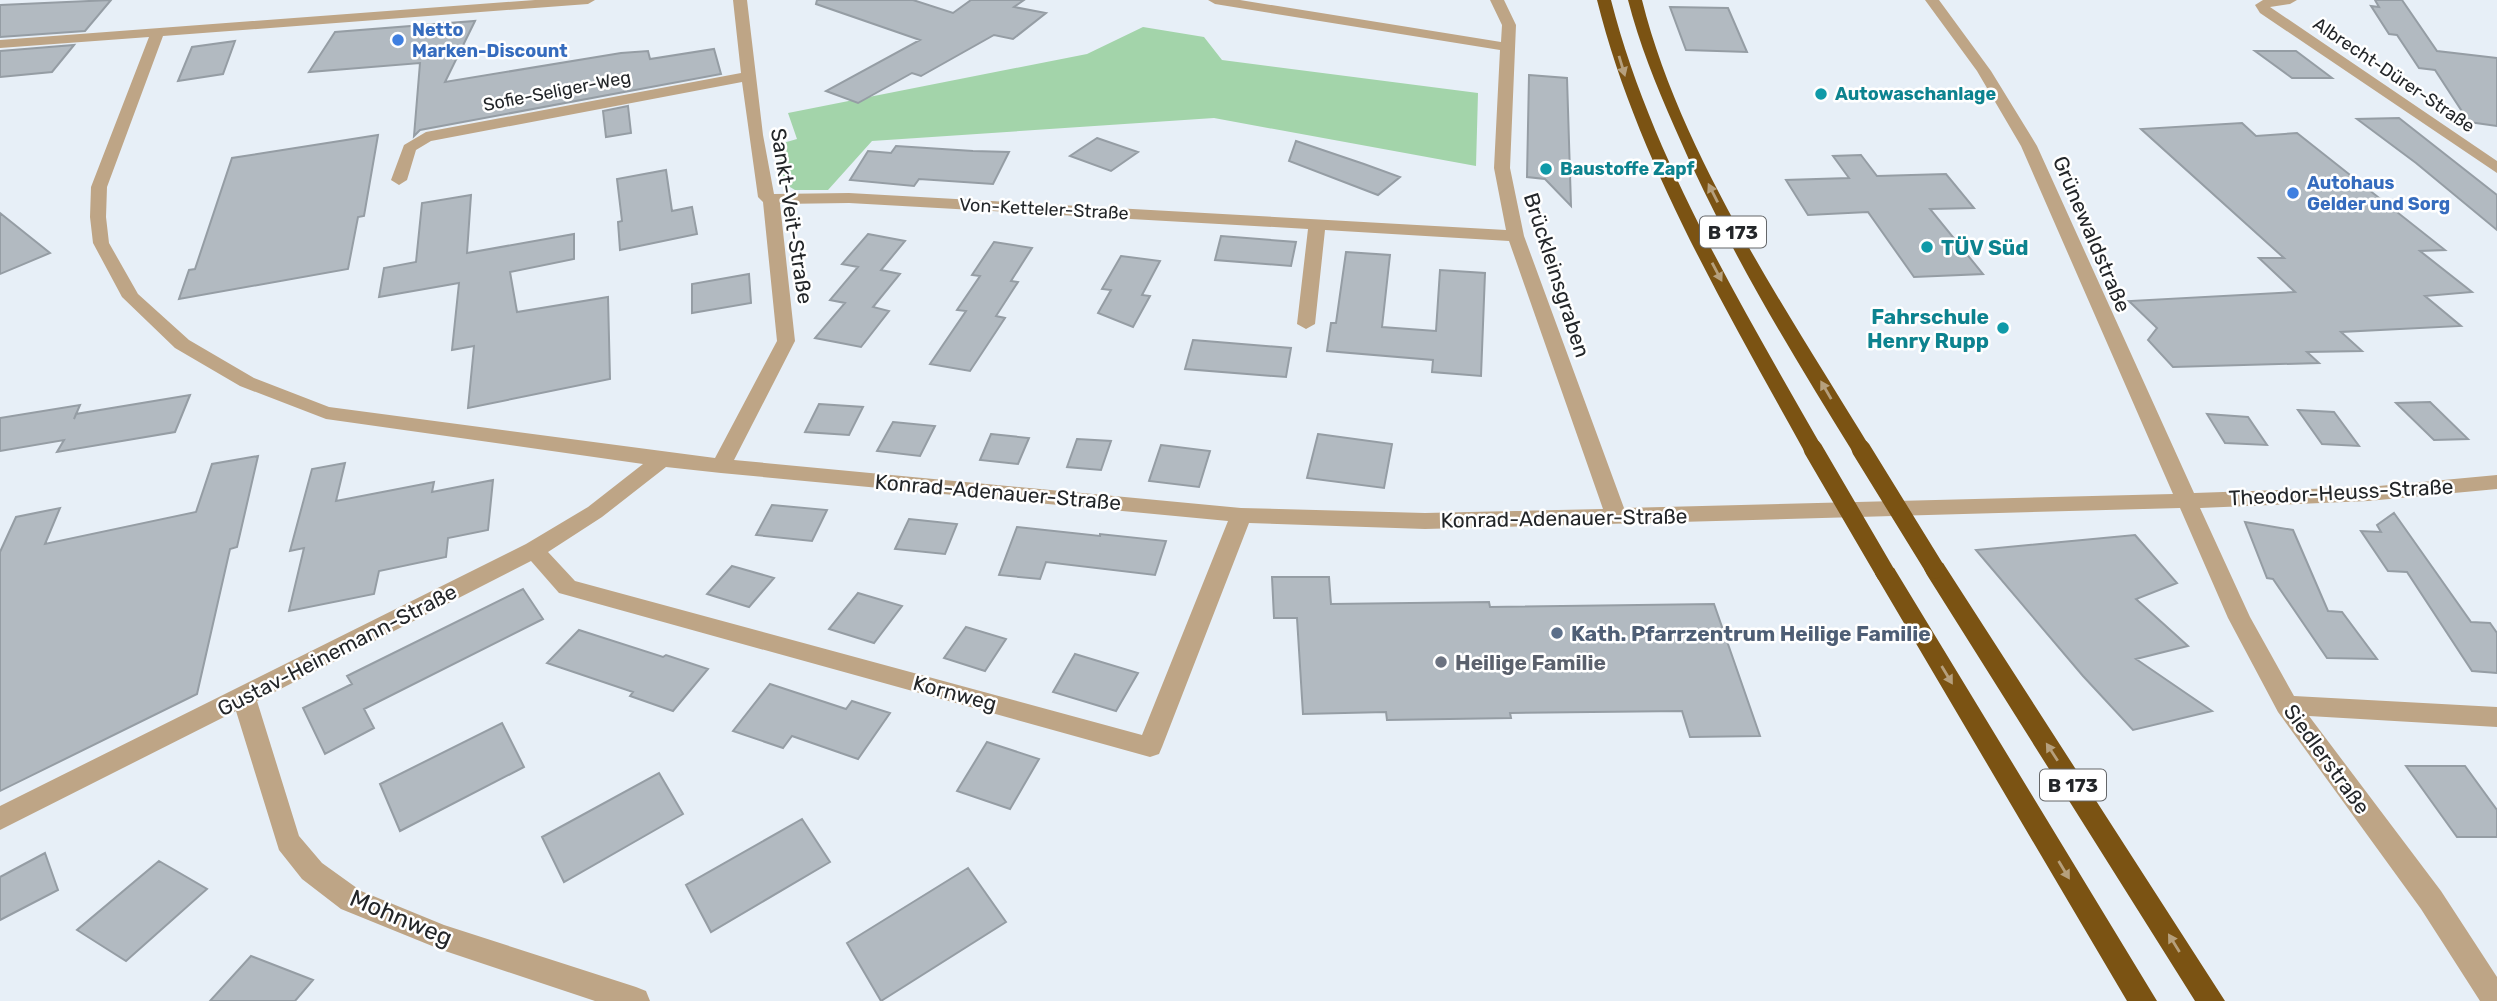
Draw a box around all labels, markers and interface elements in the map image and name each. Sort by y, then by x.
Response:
street label: Albrecht-Dürer-Straße [2309,13,2479,137]
place label: Netto Marken-Discount [412,19,568,62]
marker: Netto Marken-Discount [390,32,406,48]
one-way arrow [1618,55,1628,76]
street label: Sofie-Seliger-Weg [481,66,633,116]
place label: Autowaschanlage [1835,83,1996,105]
marker: Autowaschanlage [1813,86,1829,102]
street label: Sankt-Veit-Straße [766,126,818,306]
street label: Grünewaldstraße [2048,152,2136,316]
place label: Baustoffe Zapf [1560,158,1695,180]
marker: Baustoffe Zapf [1538,161,1554,177]
place label: Autohaus Gelder und Sorg [2307,172,2450,215]
one-way arrow [1707,183,1718,203]
marker: Autohaus Gelder und Sorg [2285,185,2301,201]
street label: Brückleinsgraben [1519,190,1595,360]
street label: Von-Ketteler-Straße [959,194,1129,224]
road number: B 173 [1700,216,1766,248]
place label: TÜV Süd [1941,235,2029,260]
marker: TÜV Süd [1919,239,1935,255]
one-way arrow [1712,262,1723,282]
place label: Fahrschule Henry Rupp [1867,304,1989,353]
marker: Fahrschule Henry Rupp [1995,320,2011,336]
one-way arrow [1820,381,1833,400]
street label: Konrad-Adenauer-Straße [874,469,1122,515]
street label: Theodor-Heuss-Straße [2228,474,2454,510]
street label: Konrad-Adenauer-Straße [1440,503,1688,533]
street label: Gustav-Heinemann-Straße [213,579,461,721]
place label: Kath. Pfarrzentrum Heilige Familie [1571,621,1931,646]
marker: Kath. Pfarrzentrum Heilige Familie [1549,625,1565,641]
place label: Heilige Familie [1455,650,1606,675]
marker: Heilige Familie [1433,654,1449,670]
one-way arrow [1941,665,1953,684]
street label: Kornweg [910,670,1000,716]
street label: Siedlerstraße [2279,699,2375,819]
one-way arrow [2046,742,2059,761]
road number: B 173 [2040,770,2106,800]
one-way arrow [2058,860,2070,879]
street label: Mohnweg [346,884,456,952]
one-way arrow [2168,934,2181,953]

